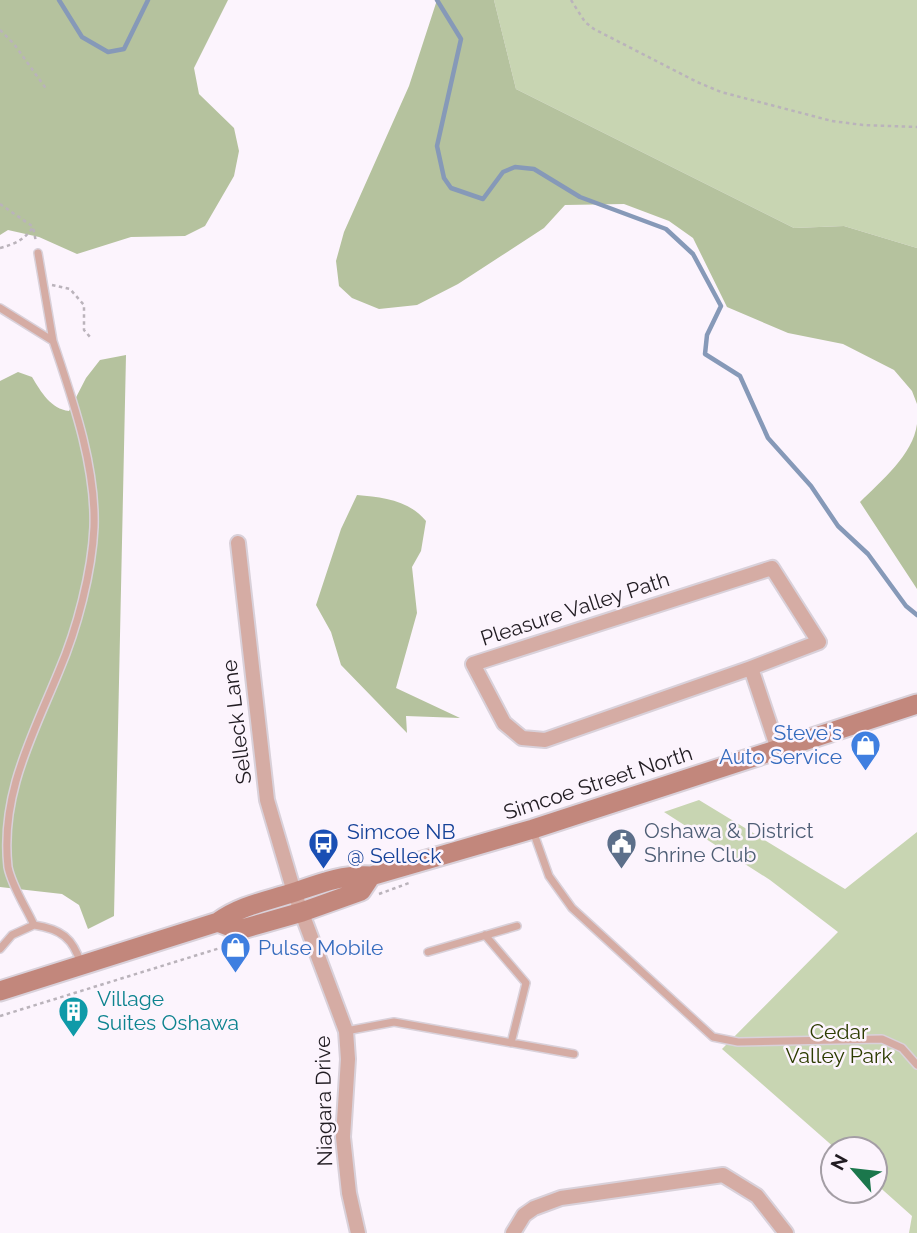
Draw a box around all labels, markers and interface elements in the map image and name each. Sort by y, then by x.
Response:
street label: Pleasure Valley Path [477,566,672,651]
street label: Selleck Lane [216,658,257,786]
place label: Steve's Auto Service [719,720,842,769]
shop icon: Steve's Auto Service [848,728,882,772]
street label: Simcoe Street North [500,740,695,825]
place label: Oshawa & District Shrine Club [644,818,814,867]
place label: Simcoe NB @ Selleck [347,819,455,868]
public building icon: Oshawa & District Shrine Club [604,826,638,870]
bus stop icon: Simcoe NB @ Selleck [307,827,341,871]
shop icon: Pulse Mobile [218,931,252,975]
place label: Pulse Mobile [258,935,383,960]
place label: Village Suites Oshawa [97,986,239,1035]
building icon: Village Suites Oshawa [57,994,91,1038]
park label: Cedar Valley Park [785,1019,893,1068]
street label: Niagara Drive [310,1035,337,1167]
north arrow [819,1135,889,1205]
text: N [826,1150,852,1174]

